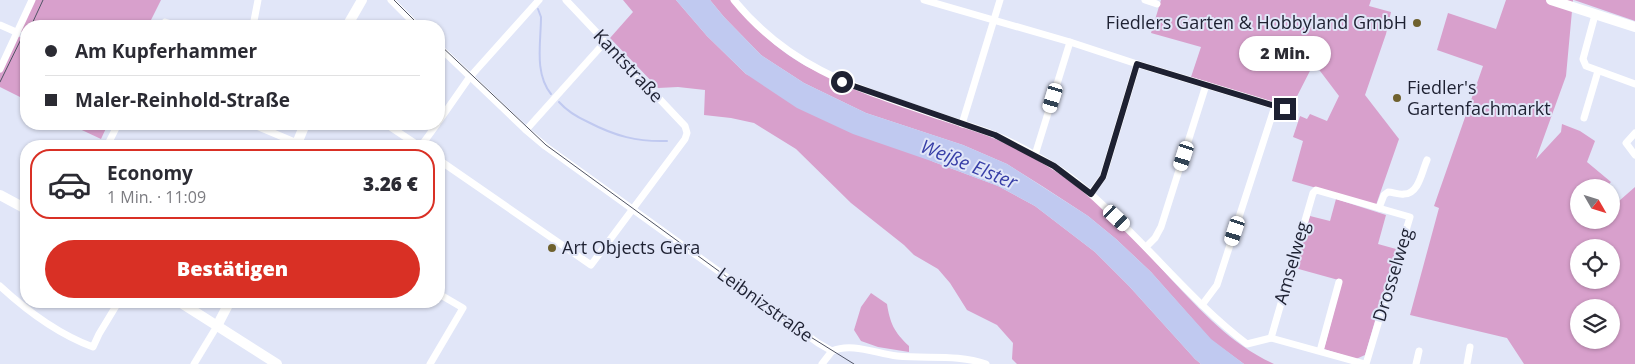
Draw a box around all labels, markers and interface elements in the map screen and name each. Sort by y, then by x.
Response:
place label: Fiedlers Garten & Hobbyland GmbH [1106,10,1407,34]
marker: Fiedlers Garten & Hobbyland GmbH [1411,17,1423,29]
street label: Kantstraße [589,23,669,107]
callout: 2 Min. [1239,36,1331,72]
text: Am Kupferhammer [75,38,257,64]
text: 2 Min. [1260,42,1310,64]
route start [831,71,853,93]
place label: Fiedler's Gartenfachmarkt [1407,75,1551,120]
car [1041,81,1064,115]
text: Maler-Reinhold-Straße [75,87,290,113]
marker: Fiedler's Gartenfachmarkt [1391,92,1403,104]
route end [1274,98,1296,120]
water label: Weiße Elster [917,133,1022,196]
car [1172,139,1195,173]
text: Economy [107,160,193,186]
icon: car [47,162,92,207]
text: 3.26 € [363,171,418,197]
north arrow [1570,179,1620,229]
map controls [1570,179,1620,349]
text: 1 Min. · 11:09 [107,186,206,208]
car [1100,202,1133,234]
car [1223,214,1246,248]
street label: Amselweg [1268,218,1314,307]
street label: Drosselweg [1366,225,1418,325]
place label: Art Objects Gera [562,235,700,259]
button: locate [1570,239,1620,289]
button: Bestätigen [45,240,420,298]
marker: Art Objects Gera [546,242,558,254]
street label: Leibnizstraße [713,261,818,347]
button: layers [1570,299,1620,349]

